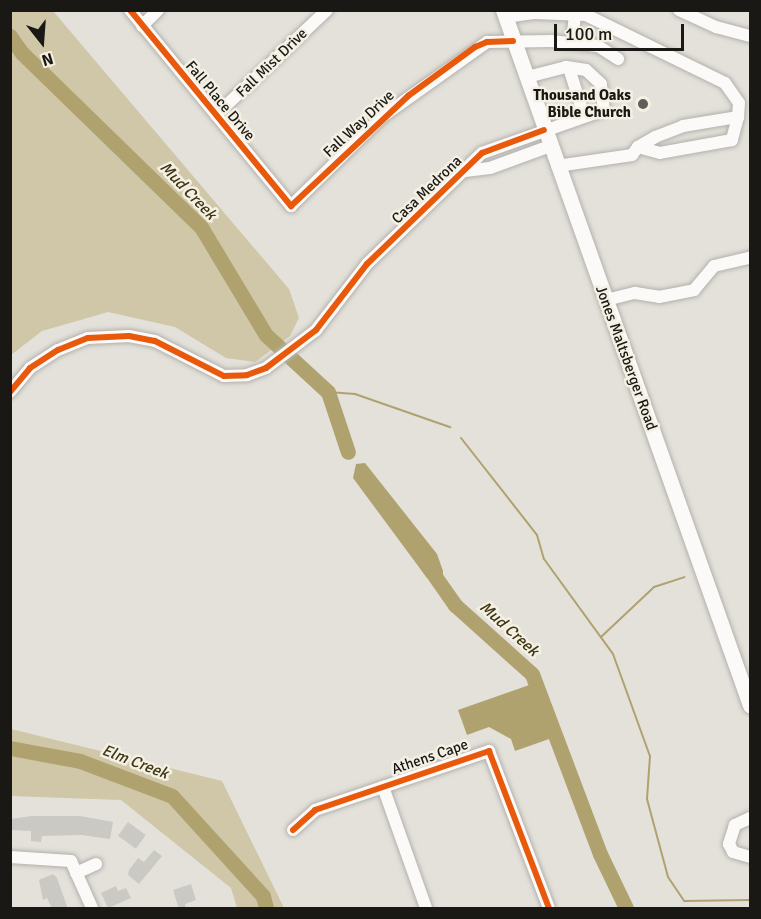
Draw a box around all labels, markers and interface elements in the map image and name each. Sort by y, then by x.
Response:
north arrow [12,12,72,72]
scale bar [557,12,688,50]
text: 100 m [565,23,612,45]
street label: Fall Mist Drive [233,25,311,101]
text: N [39,48,56,70]
street label: Fall Place Drive [181,57,259,145]
place label: Thousand Oaks Bible Church [533,86,631,121]
street label: Fall Way Drive [320,87,398,161]
marker: Thousand Oaks Bible Church [636,97,650,111]
street label: Casa Medrona [388,152,466,228]
water label: Mud Creek [156,158,220,224]
street label: Jones Maltsberger Road [591,283,661,433]
water label: Mud Creek [475,597,543,661]
street label: Athens Cape [389,735,471,779]
water label: Elm Creek [99,741,171,783]

